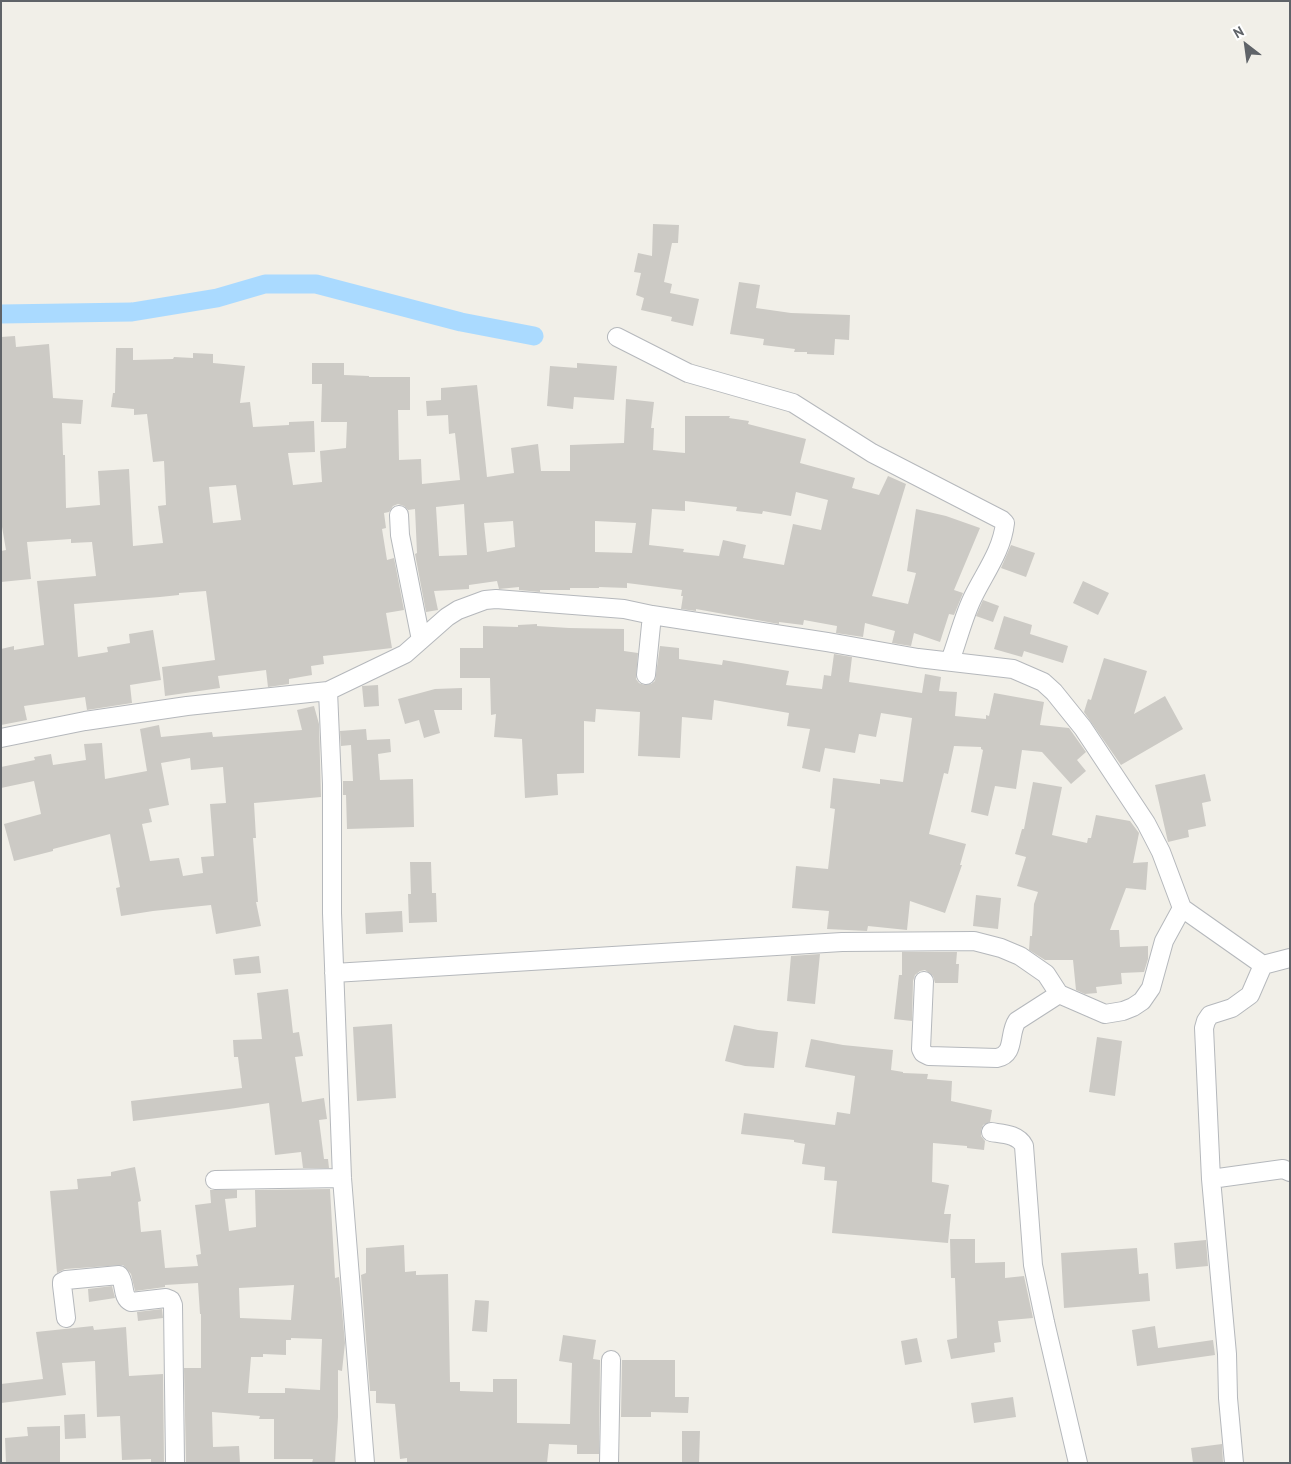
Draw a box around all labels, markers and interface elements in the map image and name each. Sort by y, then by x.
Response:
north arrow [1221,20,1271,70]
text: N [1230,22,1247,42]

